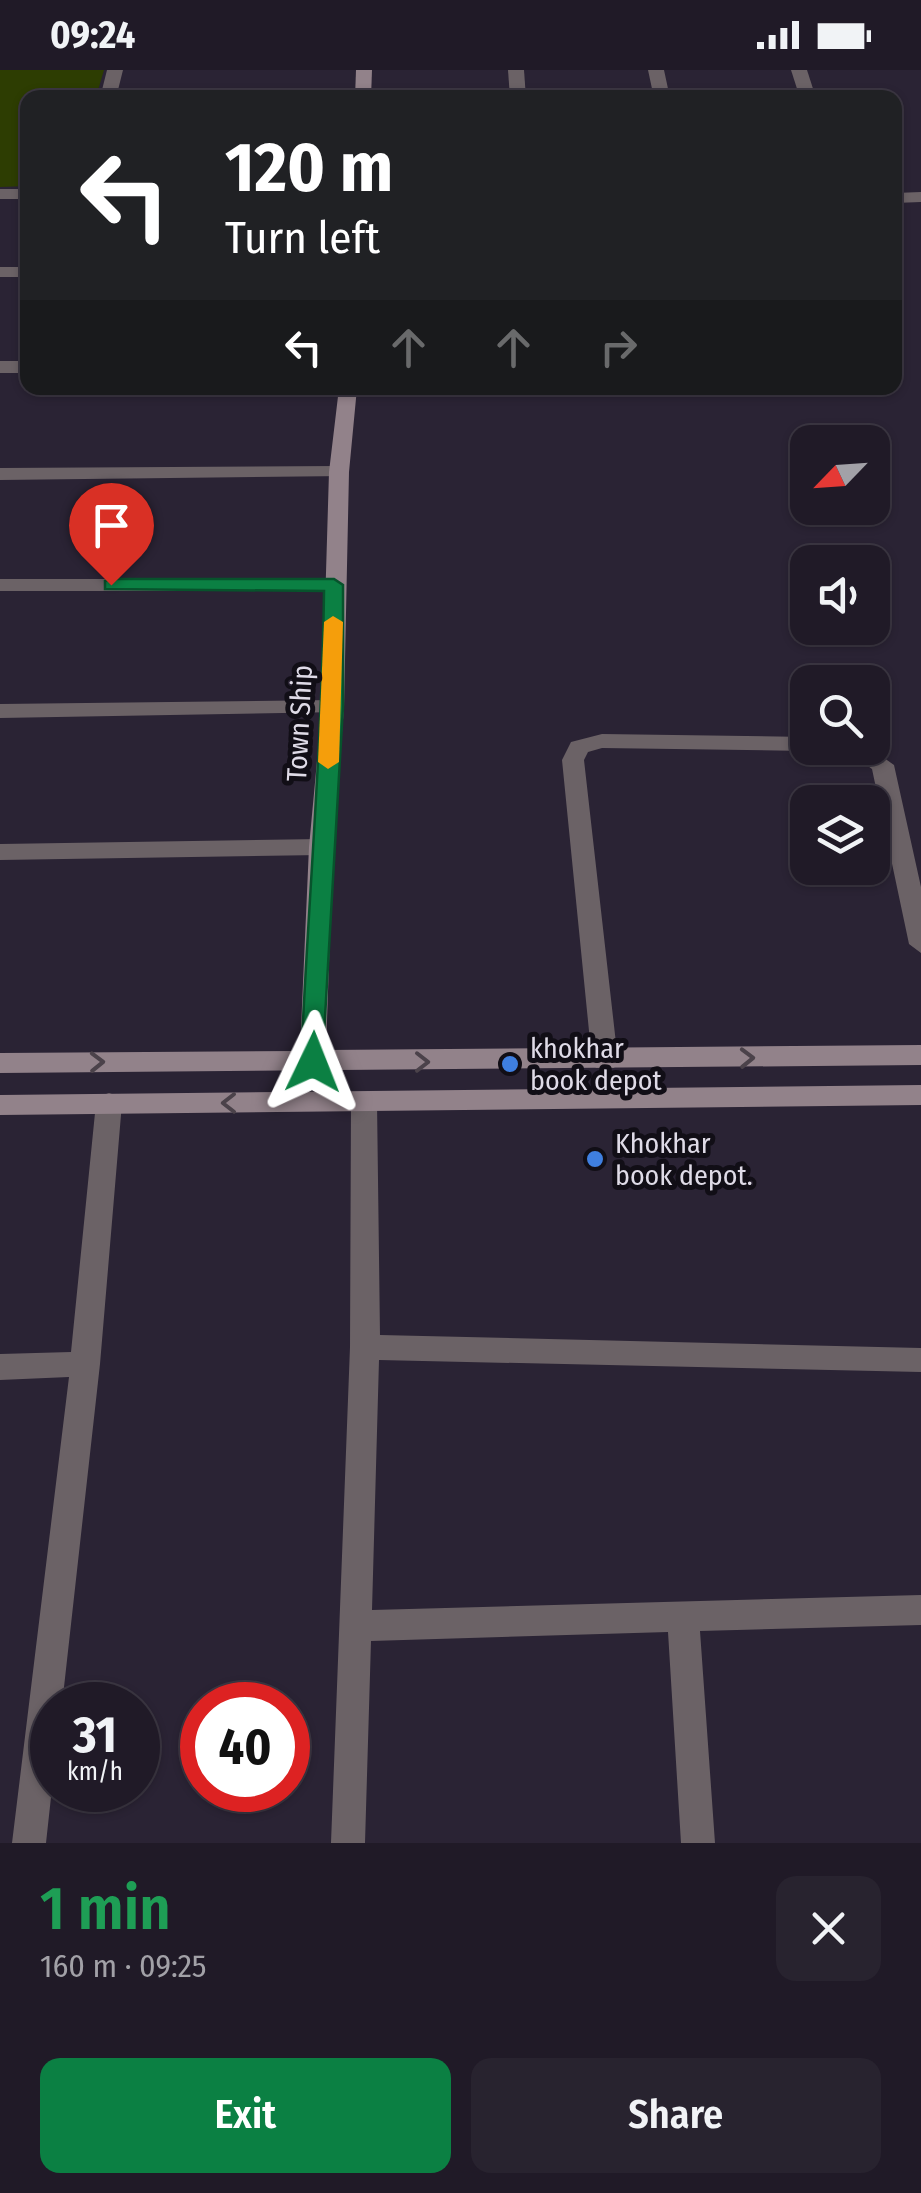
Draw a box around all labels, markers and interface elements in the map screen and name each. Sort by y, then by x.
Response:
text: 09:24 [50,12,135,58]
text: 120 m [225,126,393,210]
icon: left [60,130,190,260]
text: Turn left [225,211,380,265]
icon: left [276,320,331,375]
icon: ahead [381,320,436,375]
icon: ahead [486,320,541,375]
icon: right [591,320,646,375]
north arrow [790,425,890,525]
map controls [790,425,890,885]
pin [69,483,154,586]
icon: arrive [84,498,139,553]
button: sound [790,545,890,645]
street label: Town Ship [280,664,319,782]
button: search [790,665,890,765]
button: layers [790,785,890,885]
position arrow [261,1010,365,1114]
place label: khokhar book depot [530,1032,662,1097]
one-way arrow [740,1048,756,1069]
one-way arrow [90,1051,106,1073]
one-way arrow [416,1051,431,1073]
marker: khokhar book depot [499,1053,521,1075]
one-way arrow [220,1092,236,1114]
place label: Khokhar book depot. [615,1127,753,1192]
marker: Khokhar book depot. [584,1148,606,1170]
speed limit sign: 40 [180,1682,310,1812]
text: 31 [73,1705,117,1765]
text: km/h [67,1757,123,1787]
text: 1 min [40,1873,171,1945]
button: close [776,1876,881,1981]
text: 160 m · 09:25 [40,1947,207,1985]
button: Exit [40,2058,451,2173]
button: Share [471,2058,881,2173]

